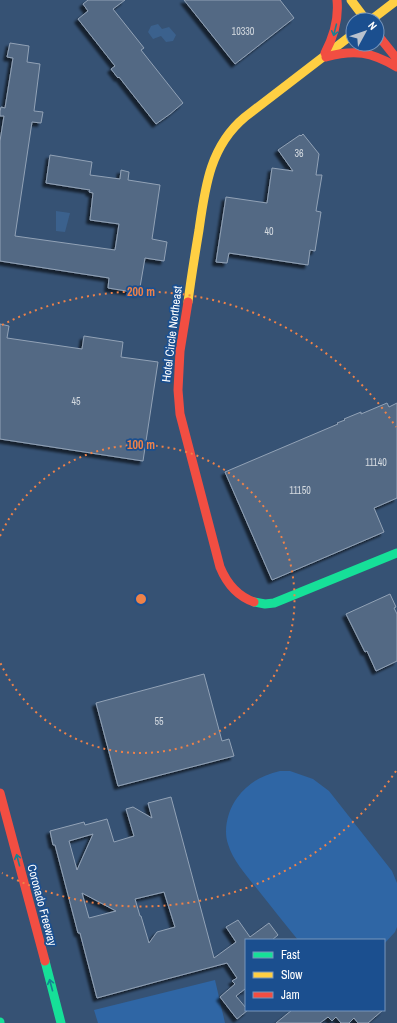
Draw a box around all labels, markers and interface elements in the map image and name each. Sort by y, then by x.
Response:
north arrow [345,12,385,52]
text: N [365,19,380,33]
one-way arrow [331,23,338,36]
house number: 10330 [232,25,255,38]
house number: 36 [294,147,304,160]
house number: 40 [264,225,274,238]
text: 200 m [127,284,155,300]
street label: Hotel Circle Northeast [158,285,186,383]
house number: 45 [71,395,81,408]
text: 100 m [127,437,155,453]
house number: 11140 [365,456,387,469]
house number: 11150 [289,484,311,497]
centre of rings [134,592,148,606]
house number: 55 [154,715,164,728]
one-way arrow [13,853,21,866]
street label: Coronado Freeway [23,863,61,948]
legend [245,939,385,1011]
text: Fast [281,947,300,963]
text: Slow [281,967,303,983]
one-way arrow [47,979,54,992]
text: Jam [281,987,300,1003]

